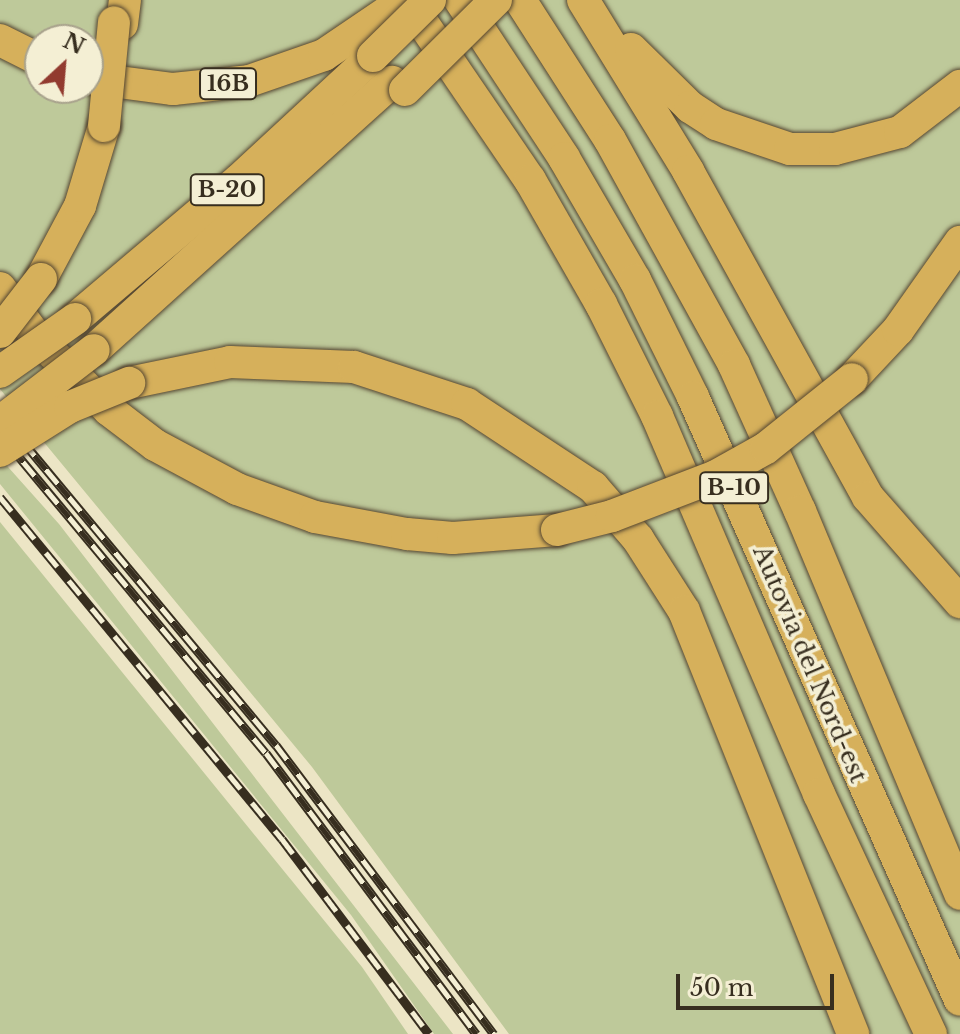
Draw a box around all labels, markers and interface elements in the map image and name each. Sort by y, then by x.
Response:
north arrow [24,24,104,104]
text: N [59,27,89,60]
road number: 16B [198,66,258,102]
road number: B-20 [189,172,265,208]
road number: B-10 [698,470,770,506]
street label: Autovia del Nord-est [747,541,873,787]
scale bar [680,958,838,1008]
text: 50 m [690,973,753,1002]

